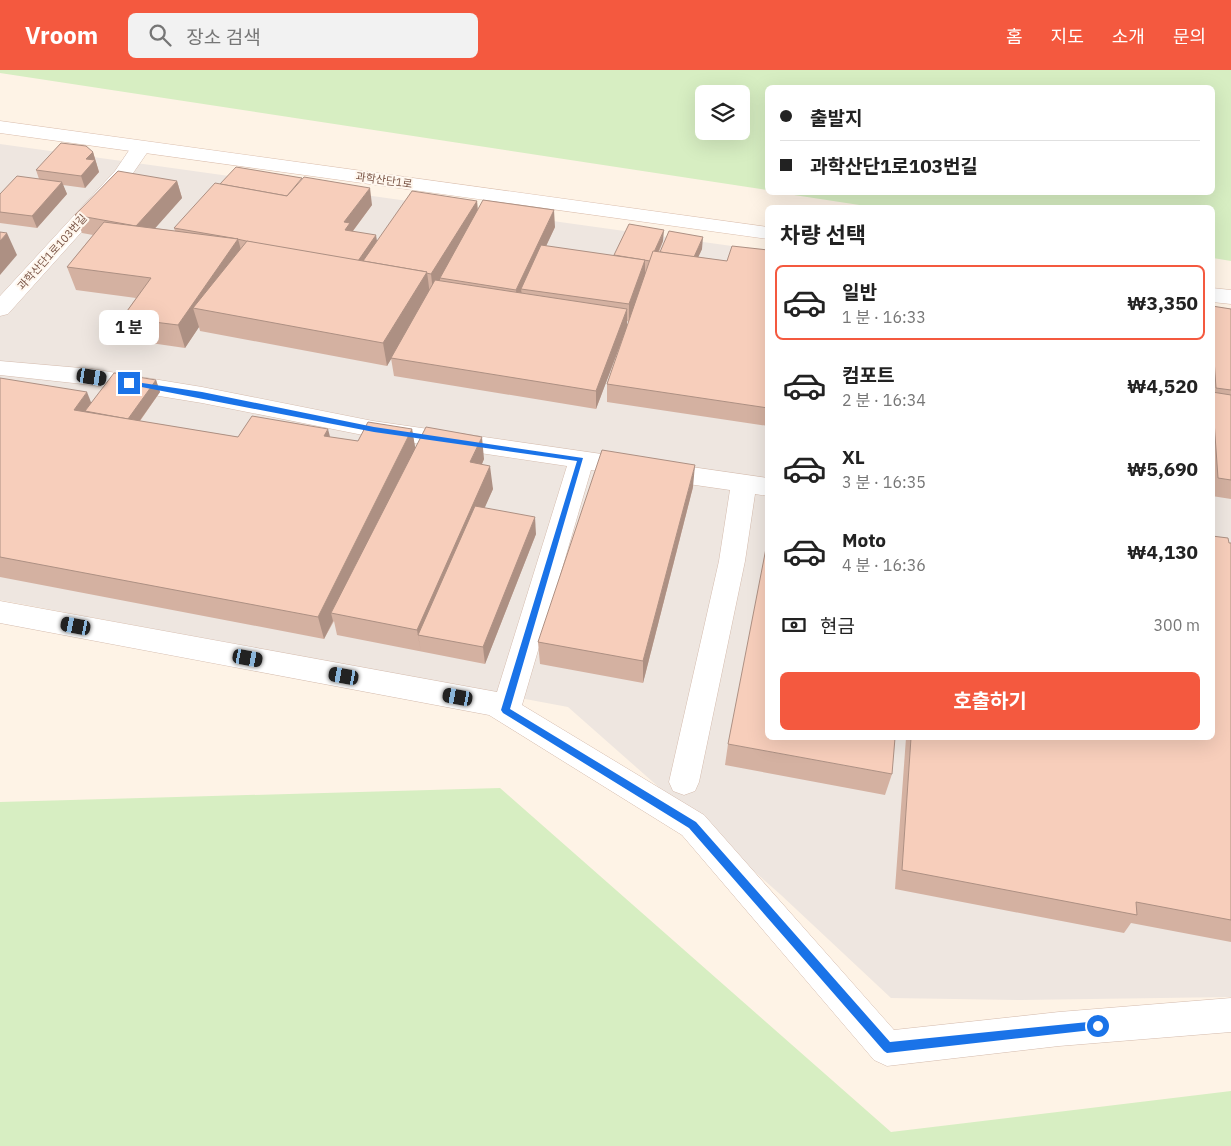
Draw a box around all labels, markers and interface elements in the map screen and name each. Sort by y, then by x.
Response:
search box [128,13,478,58]
text: Vroom [25,19,98,51]
icon: search [146,21,174,49]
text: 장소 검색 [186,25,261,49]
text: 홈 [1006,25,1023,48]
text: 지도 [1051,25,1084,48]
text: 소개 [1112,25,1145,48]
text: 문의 [1173,25,1206,48]
map controls [695,85,750,140]
button: layers [695,85,750,140]
text: 출발지 [810,106,862,130]
text: 과학산단1로103번길 [810,154,978,178]
street label: 과학산단1로 [355,169,413,191]
street label: 과학산단1로103번길 [14,211,90,293]
text: 차량 선택 [780,220,866,249]
icon: car [782,280,827,325]
text: 일반 [842,280,877,304]
text: ₩3,350 [1127,291,1198,315]
text: 1 분 · 16:33 [842,307,926,327]
callout: 1 분 [99,310,159,346]
text: 1 분 [115,317,143,337]
icon: car [782,363,827,408]
text: 컴포트 [842,363,894,387]
car [76,367,107,387]
route end [118,372,140,394]
text: ₩4,520 [1127,374,1198,398]
text: 2 분 · 16:34 [842,390,926,410]
text: XL [842,445,865,469]
icon: car [782,446,827,491]
text: ₩5,690 [1127,457,1198,481]
text: 3 분 · 16:35 [842,472,926,492]
text: Moto [842,528,886,552]
icon: car [782,529,827,574]
text: ₩4,130 [1127,540,1198,564]
text: 4 분 · 16:36 [842,555,926,575]
icon: cash [780,611,808,639]
text: 현금 [820,614,855,638]
text: 300 m [1153,615,1200,635]
car [59,616,92,636]
car [231,648,264,668]
car [327,666,360,686]
button: 호출하기 [780,672,1200,730]
car [441,687,474,707]
route start [1087,1015,1109,1037]

